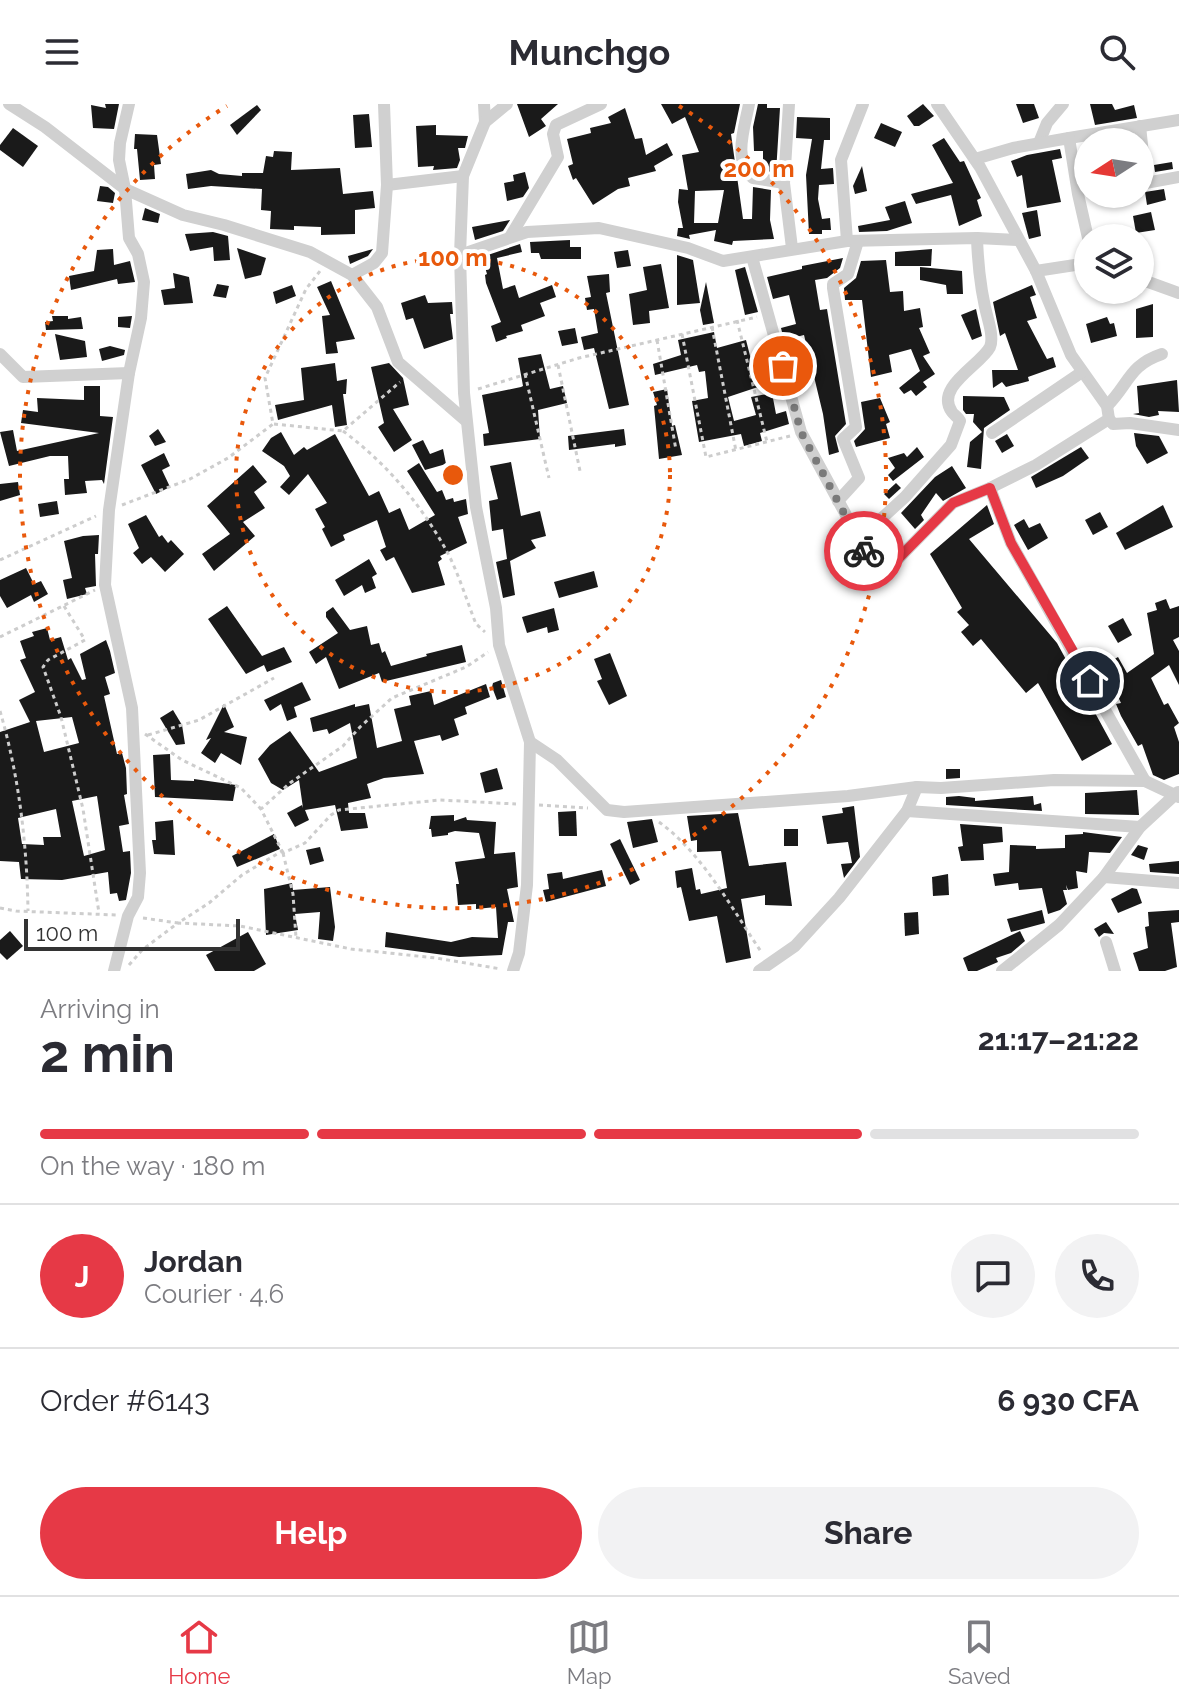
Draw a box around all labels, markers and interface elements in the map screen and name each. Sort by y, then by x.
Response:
icon: menu [40,30,84,74]
icon: search [1095,30,1139,74]
text: Munchgo [509,31,670,73]
north arrow [1074,128,1154,208]
map controls [1074,128,1154,304]
text: 200 m [723,154,795,183]
button: layers [1074,224,1154,304]
text: 100 m [418,243,488,272]
pin [749,332,817,400]
icon: bag [761,344,805,388]
centre of rings [439,461,467,489]
courier [824,511,904,591]
icon: bike [842,529,886,573]
pin [1056,647,1124,715]
icon: home [1068,659,1112,703]
scale bar [24,915,240,951]
text: 100 m [36,920,98,946]
text: Arriving in [40,994,160,1024]
text: 21:17–21:22 [978,1022,1139,1057]
text: 2 min [40,1023,175,1084]
text: On the way · 180 m [40,1151,265,1181]
button: chat [951,1234,1035,1318]
button: phone [1055,1234,1139,1318]
text: Jordan [144,1244,243,1279]
text: J [75,1259,89,1294]
text: Courier · 4.6 [144,1279,284,1309]
text: Order #6143 [40,1383,210,1418]
text: 6 930 CFA [997,1383,1139,1418]
button: Help [40,1487,582,1579]
button: Share [598,1487,1139,1579]
tab: Home [168,1615,230,1689]
tab: Map [567,1615,612,1689]
tab: Saved [948,1615,1011,1689]

